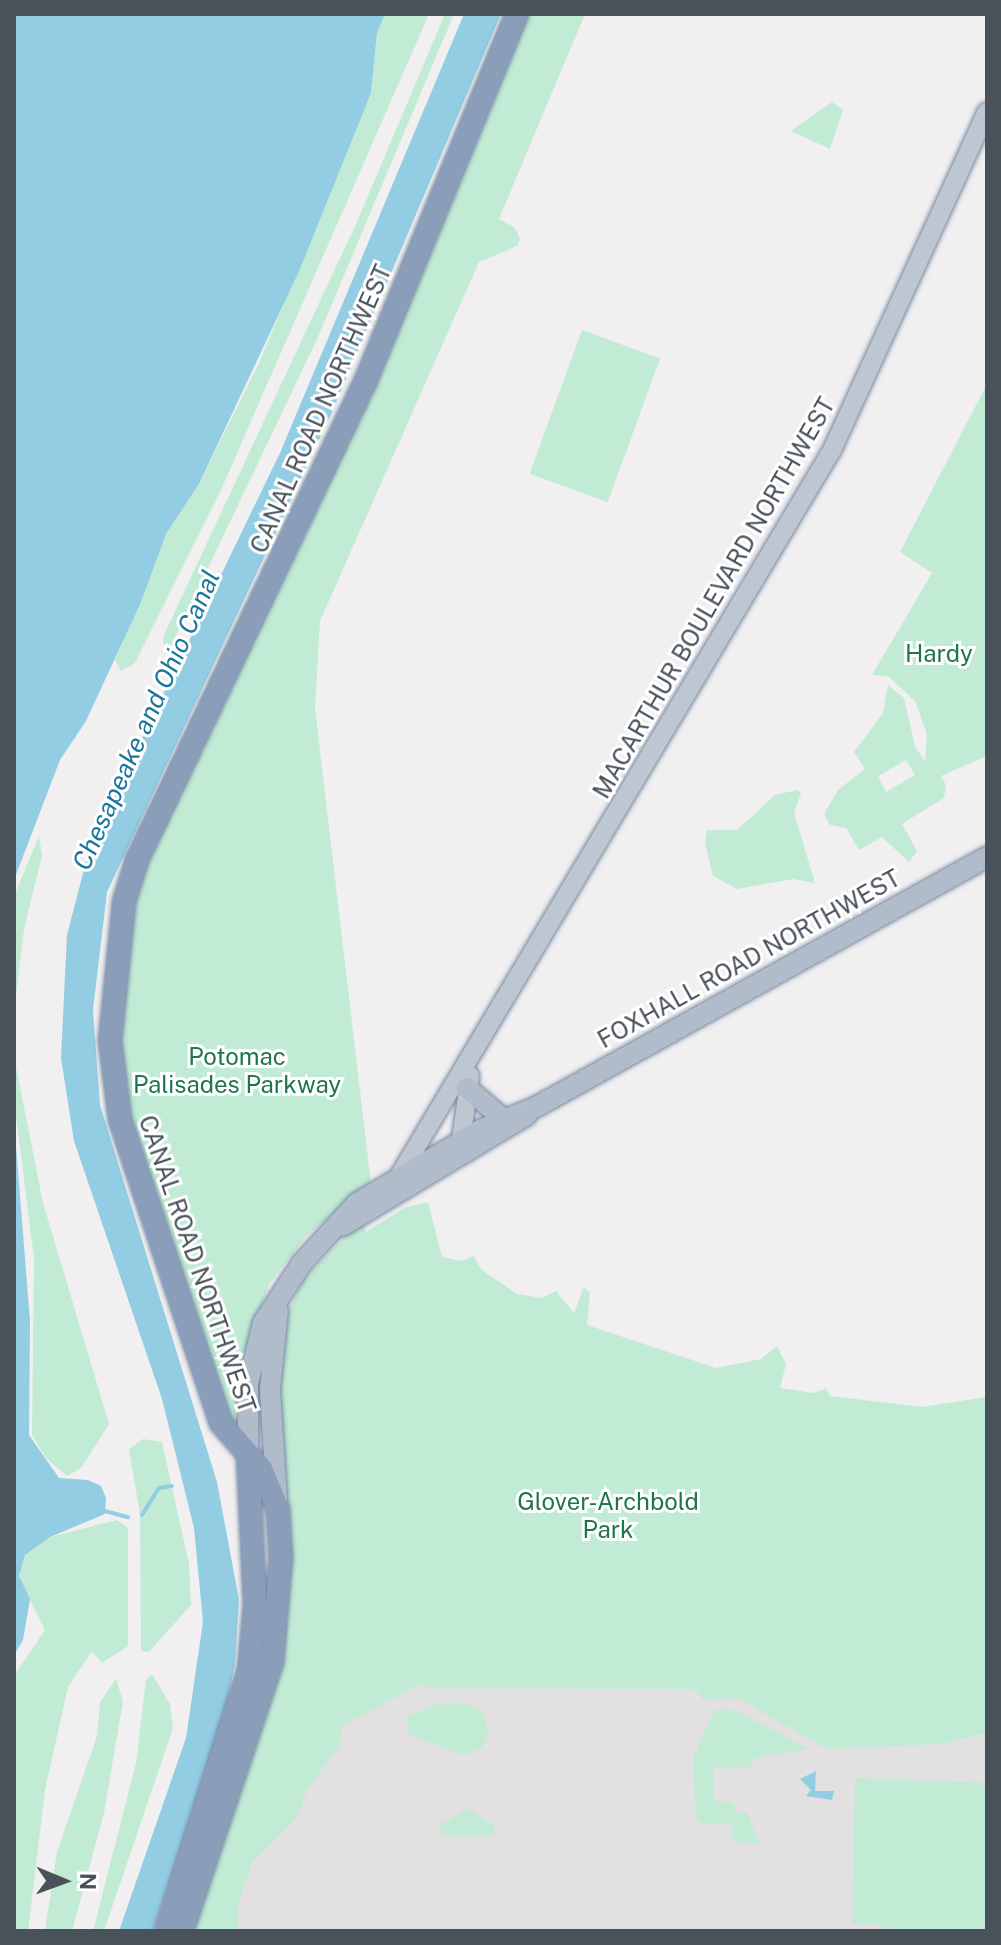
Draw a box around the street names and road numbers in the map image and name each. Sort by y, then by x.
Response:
street label: CANAL ROAD NORTHWEST [244,260,398,558]
street label: MACARTHUR BOULEVARD NORTHWEST [587,392,841,804]
street label: FOXHALL ROAD NORTHWEST [593,864,905,1054]
street label: CANAL ROAD NORTHWEST [133,1112,261,1416]

